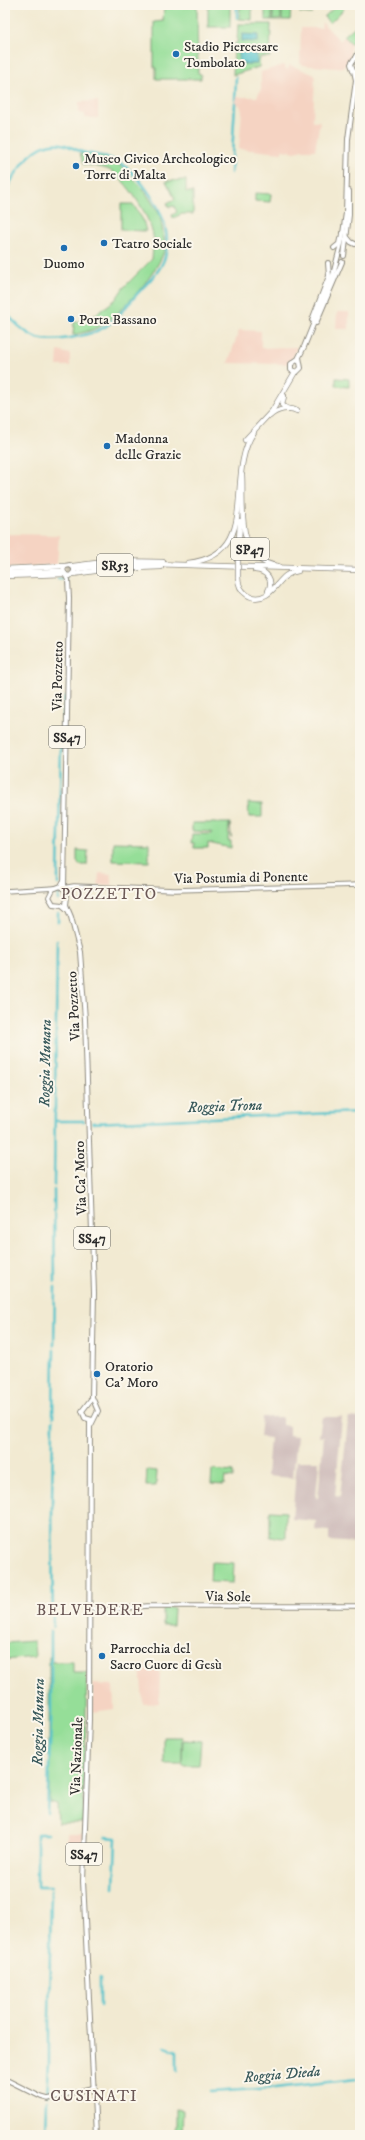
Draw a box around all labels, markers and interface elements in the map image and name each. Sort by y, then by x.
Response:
place label: Stadio Piercesare Tombolato [184,38,279,72]
marker: Stadio Piercesare Tombolato [171,49,181,59]
place label: Museo Civico Archeologico Torre di Malta [84,150,236,184]
marker: Museo Civico Archeologico Torre di Malta [71,161,81,171]
place label: Teatro Sociale [112,235,192,253]
marker: Teatro Sociale [99,238,109,248]
marker: Duomo [59,243,69,253]
place label: Duomo [43,255,85,273]
place label: Porta Bassano [79,311,157,329]
marker: Porta Bassano [66,314,76,324]
place label: Madonna delle Grazie [115,430,182,464]
marker: Madonna delle Grazie [102,441,112,451]
road number: SP47 [231,538,269,560]
road number: SR53 [97,554,133,576]
street label: Via Pozzetto [48,641,68,712]
road number: SS47 [49,726,85,748]
street label: Via Postumia di Ponente [173,868,308,888]
district label: POZZETTO [61,884,157,904]
street label: Via Pozzetto [63,970,85,1042]
water label: Roggia Munara [35,1019,56,1108]
water label: Roggia Trona [186,1096,263,1117]
street label: Via Ca' Moro [71,1140,91,1216]
road number: SS47 [74,1227,110,1249]
place label: Oratorio Ca' Moro [105,1358,158,1392]
marker: Oratorio Ca' Moro [92,1369,102,1379]
street label: Via Sole [204,1588,251,1606]
district label: BELVEDERE [36,1600,144,1620]
place label: Parrocchia del Sacro Cuore di Gesù [110,1640,222,1674]
marker: Parrocchia del Sacro Cuore di Gesù [97,1651,107,1661]
water label: Roggia Munara [28,1678,49,1767]
street label: Via Nazionale [67,1716,87,1796]
road number: SS47 [66,1843,102,1865]
water label: Roggia Dieda [242,2062,321,2087]
district label: CUSINATI [50,2086,138,2106]

